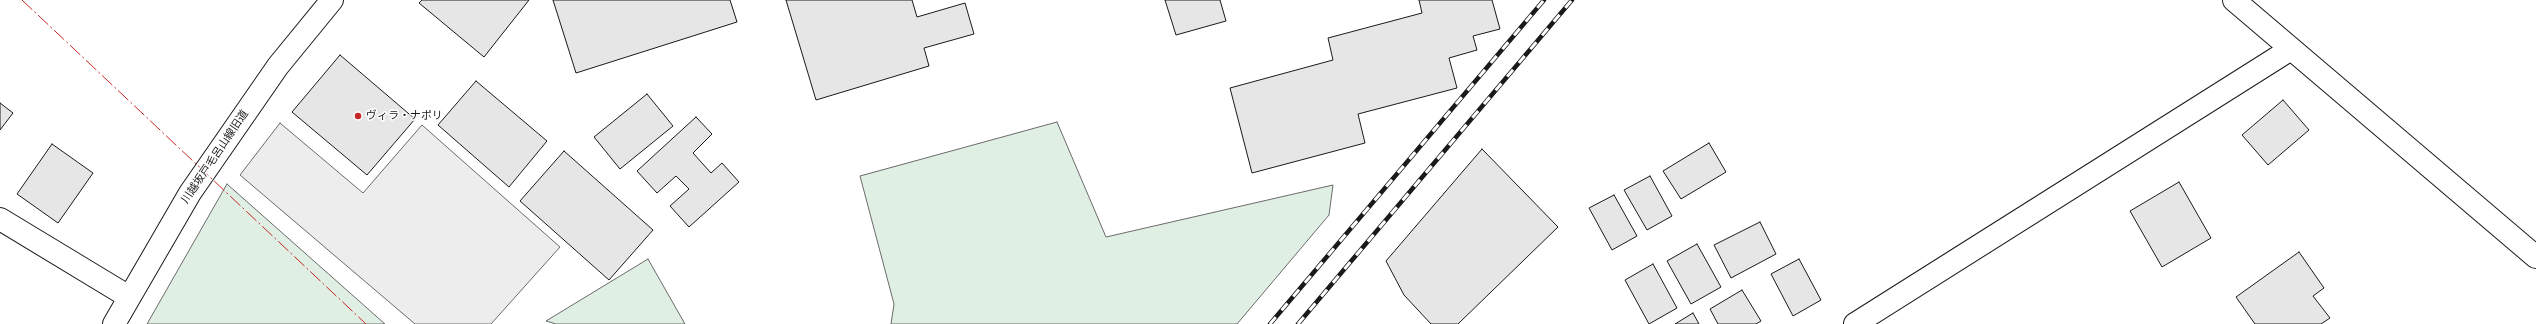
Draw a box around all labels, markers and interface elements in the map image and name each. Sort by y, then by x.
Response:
street label: 川越坂戸毛呂山線旧道 [179,108,251,206]
place label: ヴィラ・ナポリ [366,109,443,123]
marker: ヴィラ・ナポリ [353,111,363,121]

